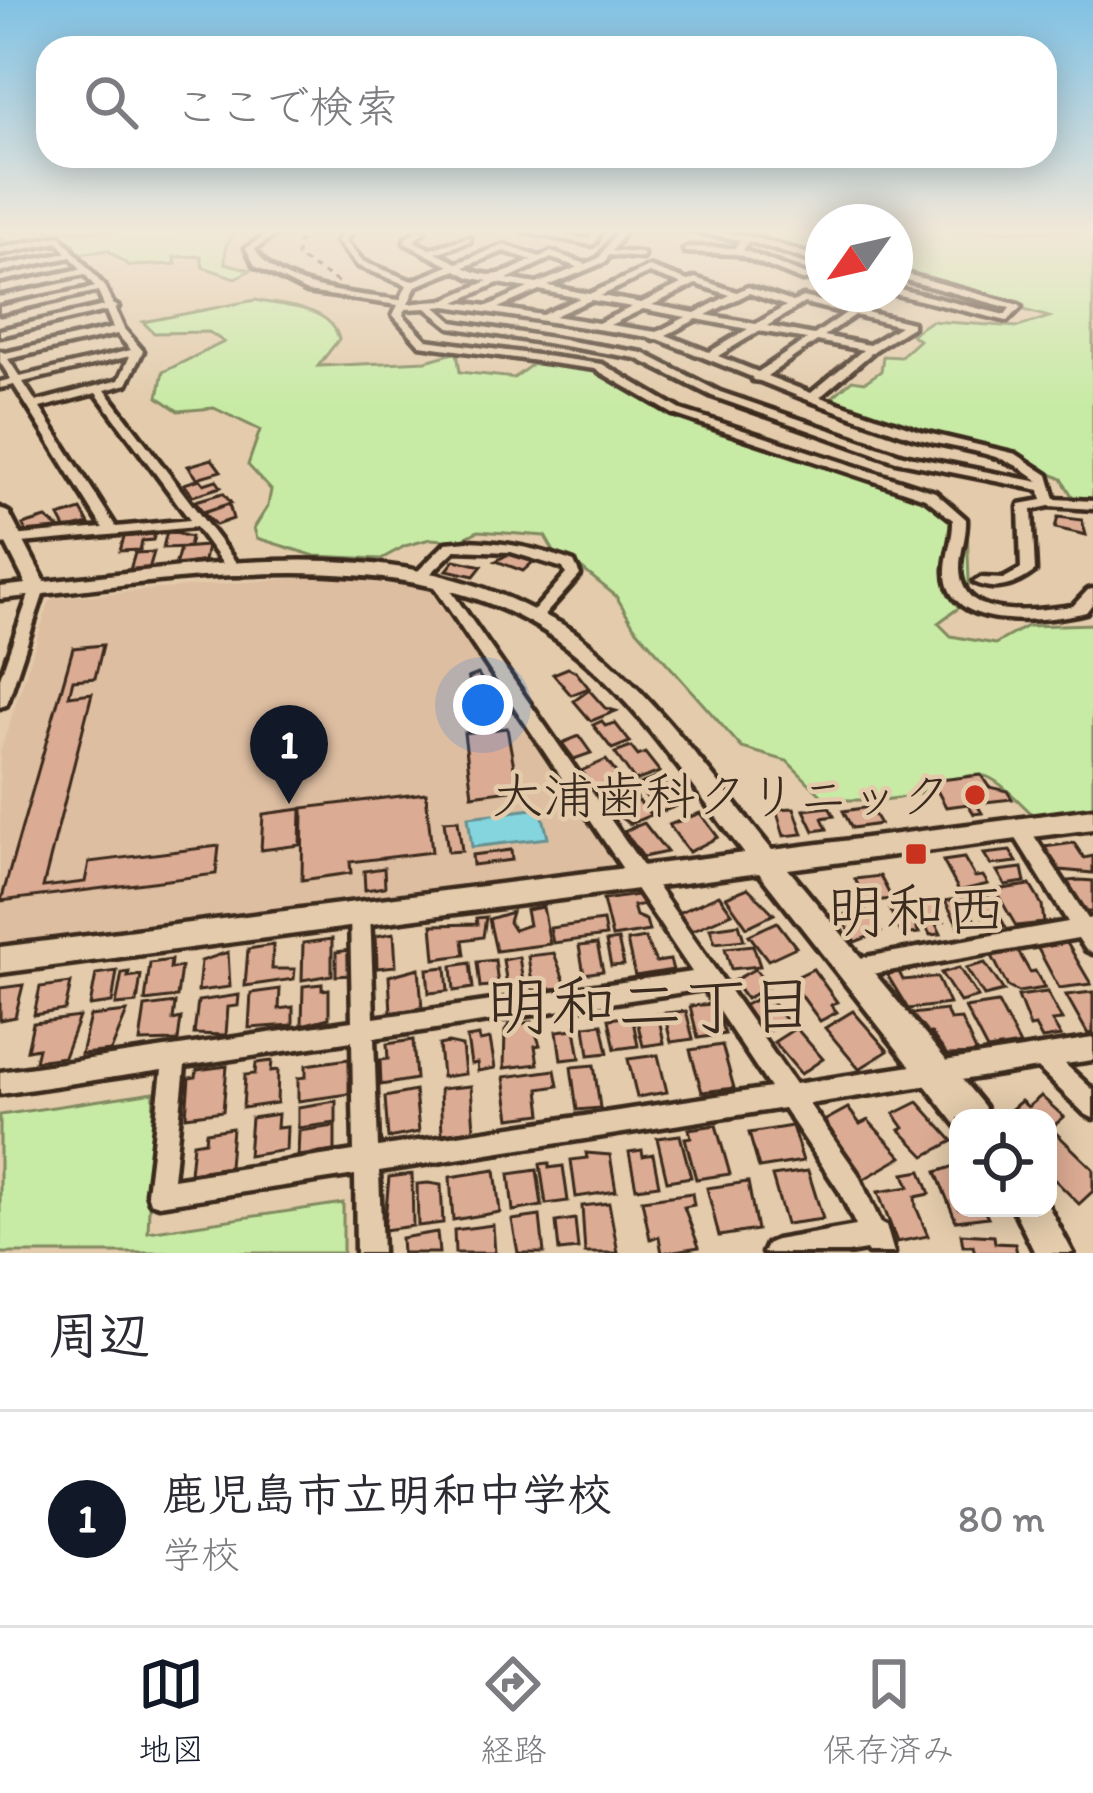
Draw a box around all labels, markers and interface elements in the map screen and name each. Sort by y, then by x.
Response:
search box [36,36,1057,168]
icon: search [78,69,144,135]
text: ここで検索 [174,79,399,133]
north arrow [805,204,913,312]
your location [453,675,513,735]
pin: 1 [250,705,328,804]
place label: 大浦歯科クリニック [492,765,951,826]
marker: 大浦歯科クリニック [962,782,988,808]
marker: 明和西 [903,841,929,867]
place label: 明和西 [826,874,1006,946]
district label: 明和二丁目 [485,965,815,1045]
map controls [949,1109,1057,1217]
button: locate [949,1109,1057,1217]
text: 周辺 [48,1305,150,1366]
text: 鹿児島市立明和中学校 [162,1467,612,1521]
text: 1 [78,1495,96,1542]
text: 80 m [958,1495,1045,1542]
text: 学校 [162,1531,240,1578]
tab: 地図 [138,1651,204,1771]
tab: 経路 [480,1651,546,1771]
tab: 保存済み [823,1651,955,1771]

